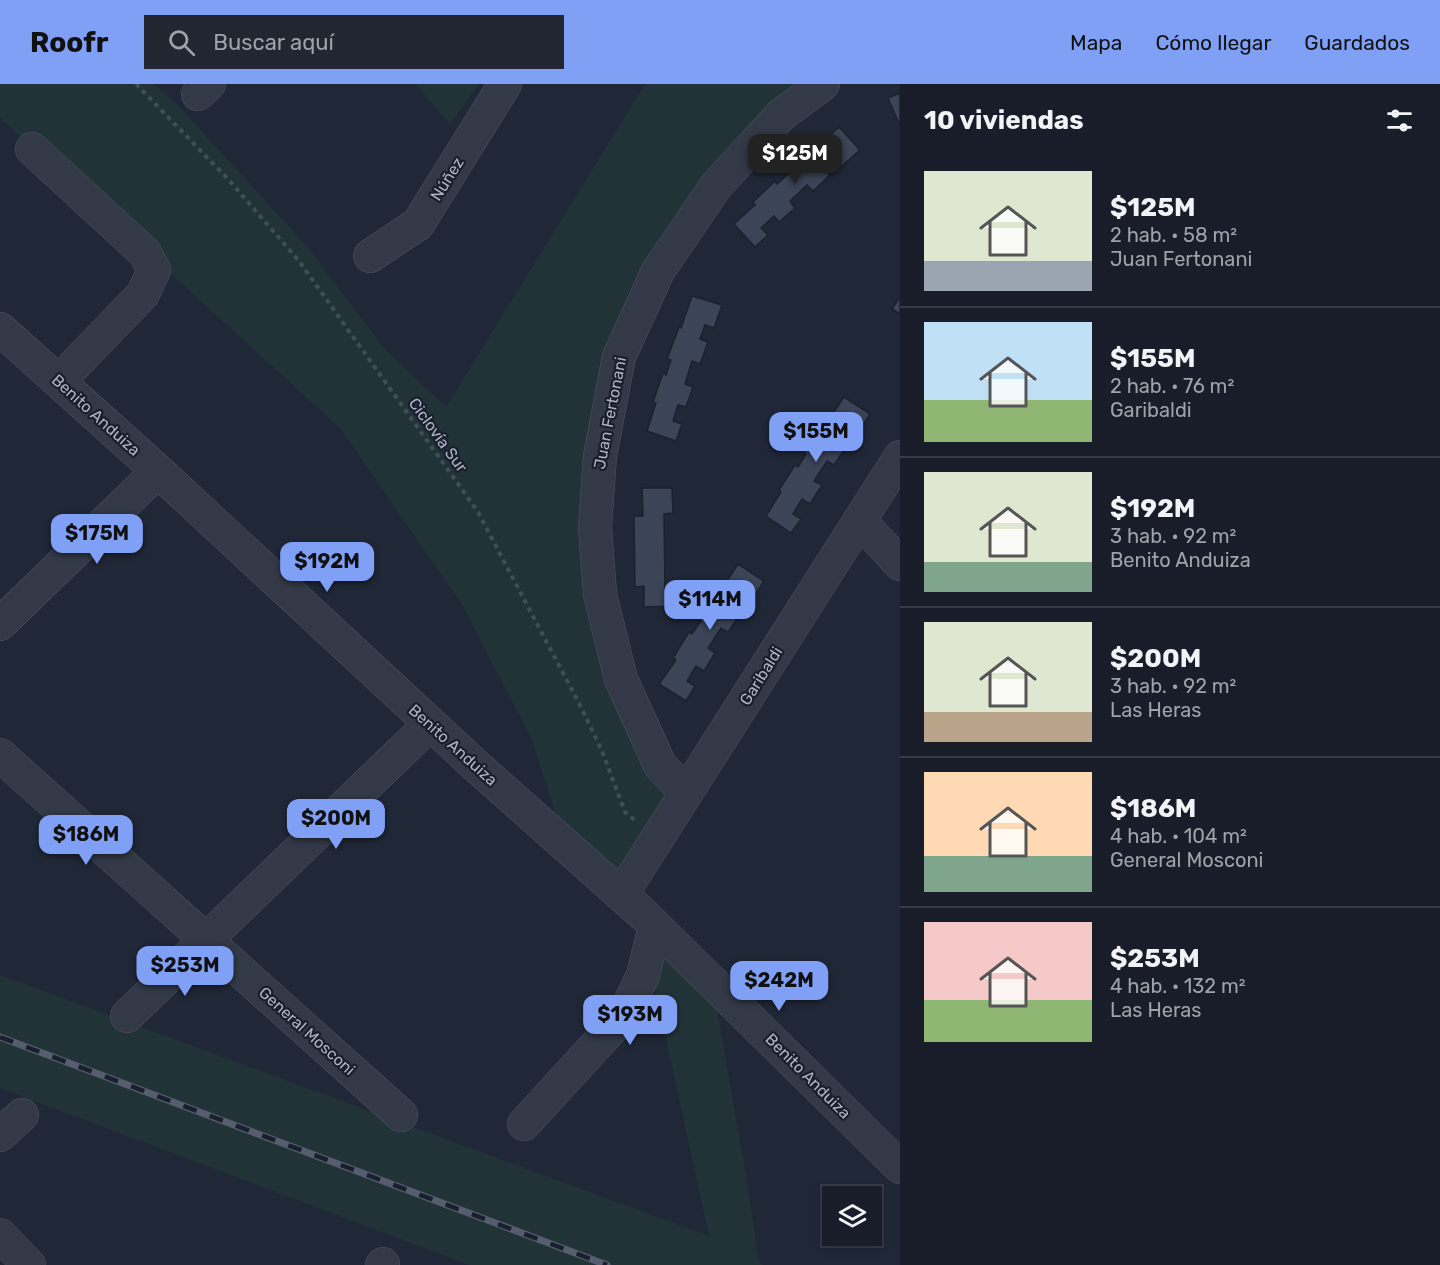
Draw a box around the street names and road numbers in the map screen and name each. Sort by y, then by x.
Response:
street label: Núñez [426,154,468,204]
street label: Juan Fertonani [590,355,630,471]
street label: Benito Anduiza [48,370,144,460]
street label: Ciclovía Sur [405,394,471,476]
street label: Garibaldi [736,643,786,709]
street label: Benito Anduiza [405,700,501,790]
street label: General Mosconi [255,983,359,1079]
street label: Benito Anduiza [761,1029,855,1123]

